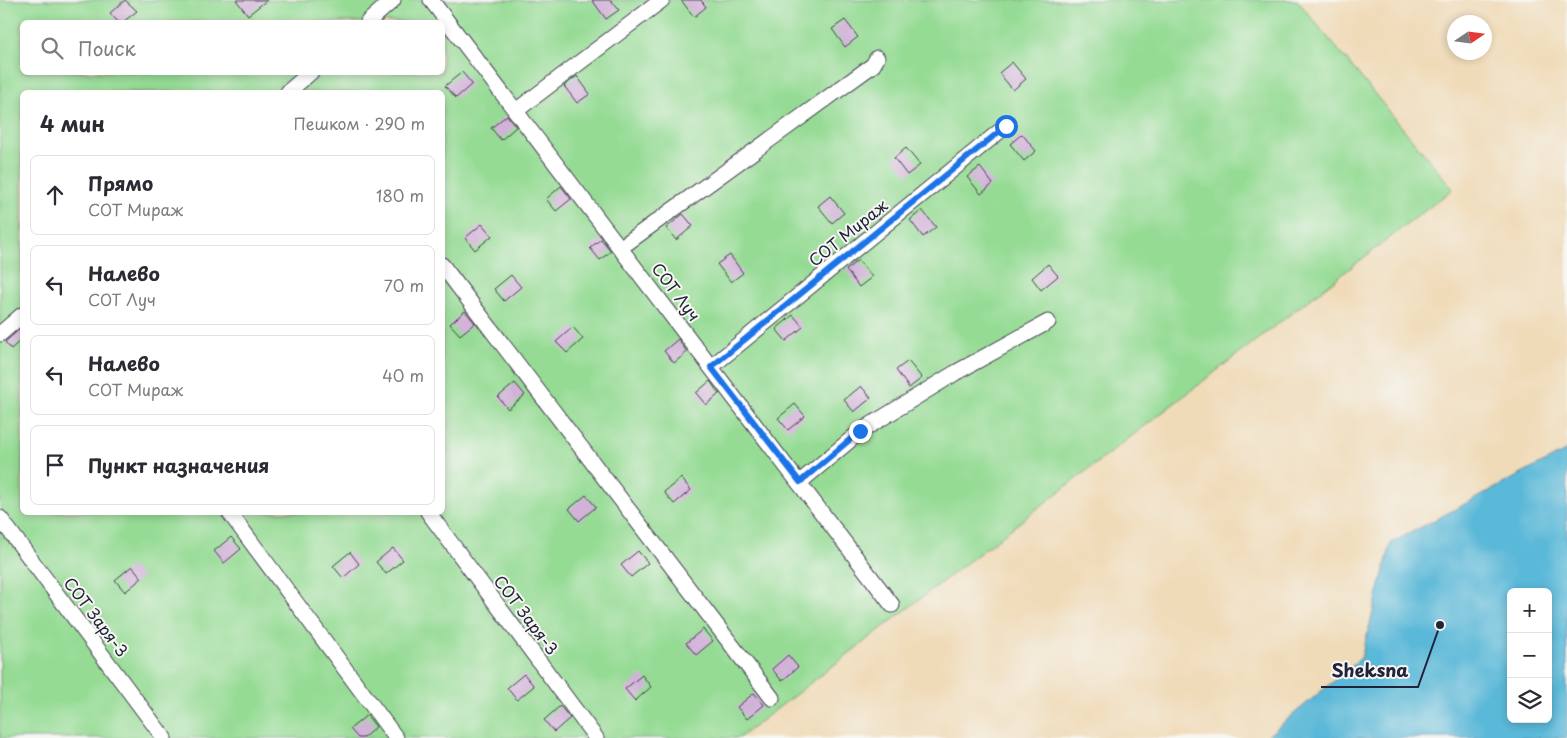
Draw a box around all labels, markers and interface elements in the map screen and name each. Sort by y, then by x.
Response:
north arrow [1447,15,1492,60]
search box [20,20,445,75]
icon: search [38,34,66,62]
text: Поиск [78,34,136,62]
text: 4 мин [40,107,105,139]
text: Пешком · 290 m [294,111,425,135]
route start [995,115,1018,138]
text: Прямо [88,169,153,197]
icon: ahead [41,181,69,209]
text: 180 m [376,183,424,207]
street label: СОТ Мираж [803,193,892,271]
text: СОТ Мираж [88,197,183,221]
street label: СОТ Луч [647,257,707,326]
text: Налево [88,259,160,287]
icon: left [41,271,69,299]
text: 70 m [384,273,424,297]
text: СОТ Луч [88,287,156,311]
text: Налево [88,349,160,377]
icon: left [41,361,69,389]
text: 40 m [382,363,424,387]
text: СОТ Мираж [88,377,183,401]
route end [849,420,872,443]
icon: arrive [41,451,69,479]
text: Пункт назначения [88,451,269,479]
street label: СОТ Заря-3 [489,570,565,659]
street label: СОТ Заря-3 [59,572,135,661]
map controls [1507,588,1552,723]
button: + [1507,588,1552,633]
button: − [1507,633,1552,678]
callout: Sheksna [1321,654,1418,687]
text: Sheksna [1332,656,1408,683]
button: layers [1507,678,1552,723]

